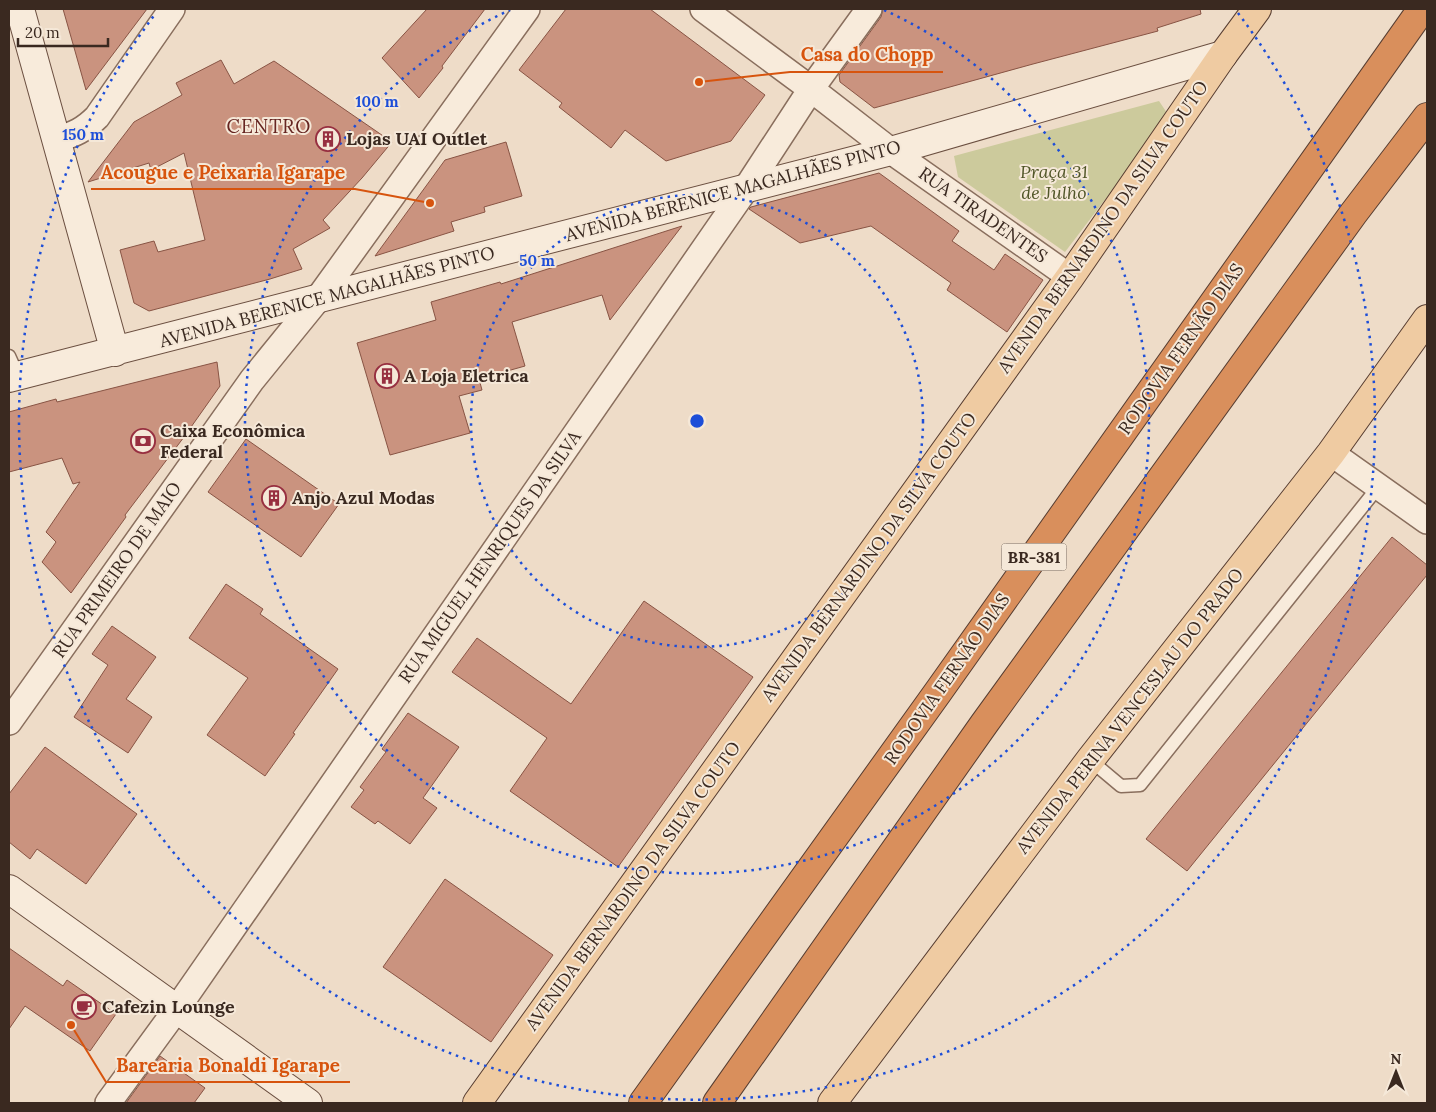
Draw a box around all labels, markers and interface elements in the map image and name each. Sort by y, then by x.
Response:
scale bar [18,15,108,47]
text: 20 m [25,23,60,42]
callout: Casa do Chopp [790,38,943,72]
text: Casa do Chopp [801,42,933,66]
street label: AVENIDA BERNARDINO DA SILVA COUTO [992,76,1213,378]
text: 100 m [356,92,399,111]
district label: CENTRO [227,114,311,138]
text: 150 m [62,125,104,144]
building icon: Lojas UAI Outlet [315,126,341,152]
place label: Lojas UAI Outlet [346,127,488,150]
street label: AVENIDA BERENICE MAGALHÃES PINTO [562,135,903,247]
callout: Acougue e Peixaria Igarape [91,155,355,189]
text: Acougue e Peixaria Igarape [101,160,345,184]
park label: Praça 31 de Julho [1020,160,1088,204]
street label: RUA TIRADENTES [914,161,1052,268]
street label: AVENIDA BERENICE MAGALHÃES PINTO [156,241,497,353]
text: 50 m [519,251,555,270]
street label: RODOVIA FERNÃO DIAS [1113,259,1248,439]
building icon: A Loja Eletrica [374,363,400,389]
place label: A Loja Eletrica [404,364,529,387]
street label: AVENIDA BERNARDINO DA SILVA COUTO [755,408,981,707]
centre of rings [688,412,706,430]
place label: Caixa Econômica Federal [160,419,306,463]
street label: RUA MIGUEL HENRIQUES DA SILVA [393,425,586,687]
bank icon: Caixa Econômica Federal [130,428,156,454]
street label: RUA PRIMEIRO DE MAIO [47,477,186,662]
building icon: Anjo Azul Modas [261,485,287,511]
place label: Anjo Azul Modas [292,486,435,509]
road number: BR-381 [1002,544,1066,570]
street label: AVENIDA PERINA VENCESLAU DO PRADO [1010,563,1248,859]
street label: RODOVIA FERNÃO DIAS [879,589,1014,769]
street label: AVENIDA BERNARDINO DA SILVA COUTO [519,737,745,1036]
cafe icon: Cafezin Lounge [71,994,97,1020]
place label: Cafezin Lounge [102,995,235,1018]
north arrow [1371,1047,1421,1097]
callout: Barearia Bonaldi Igarape [106,1048,350,1082]
text: N [1391,1050,1402,1068]
text: Barearia Bonaldi Igarape [116,1053,340,1077]

